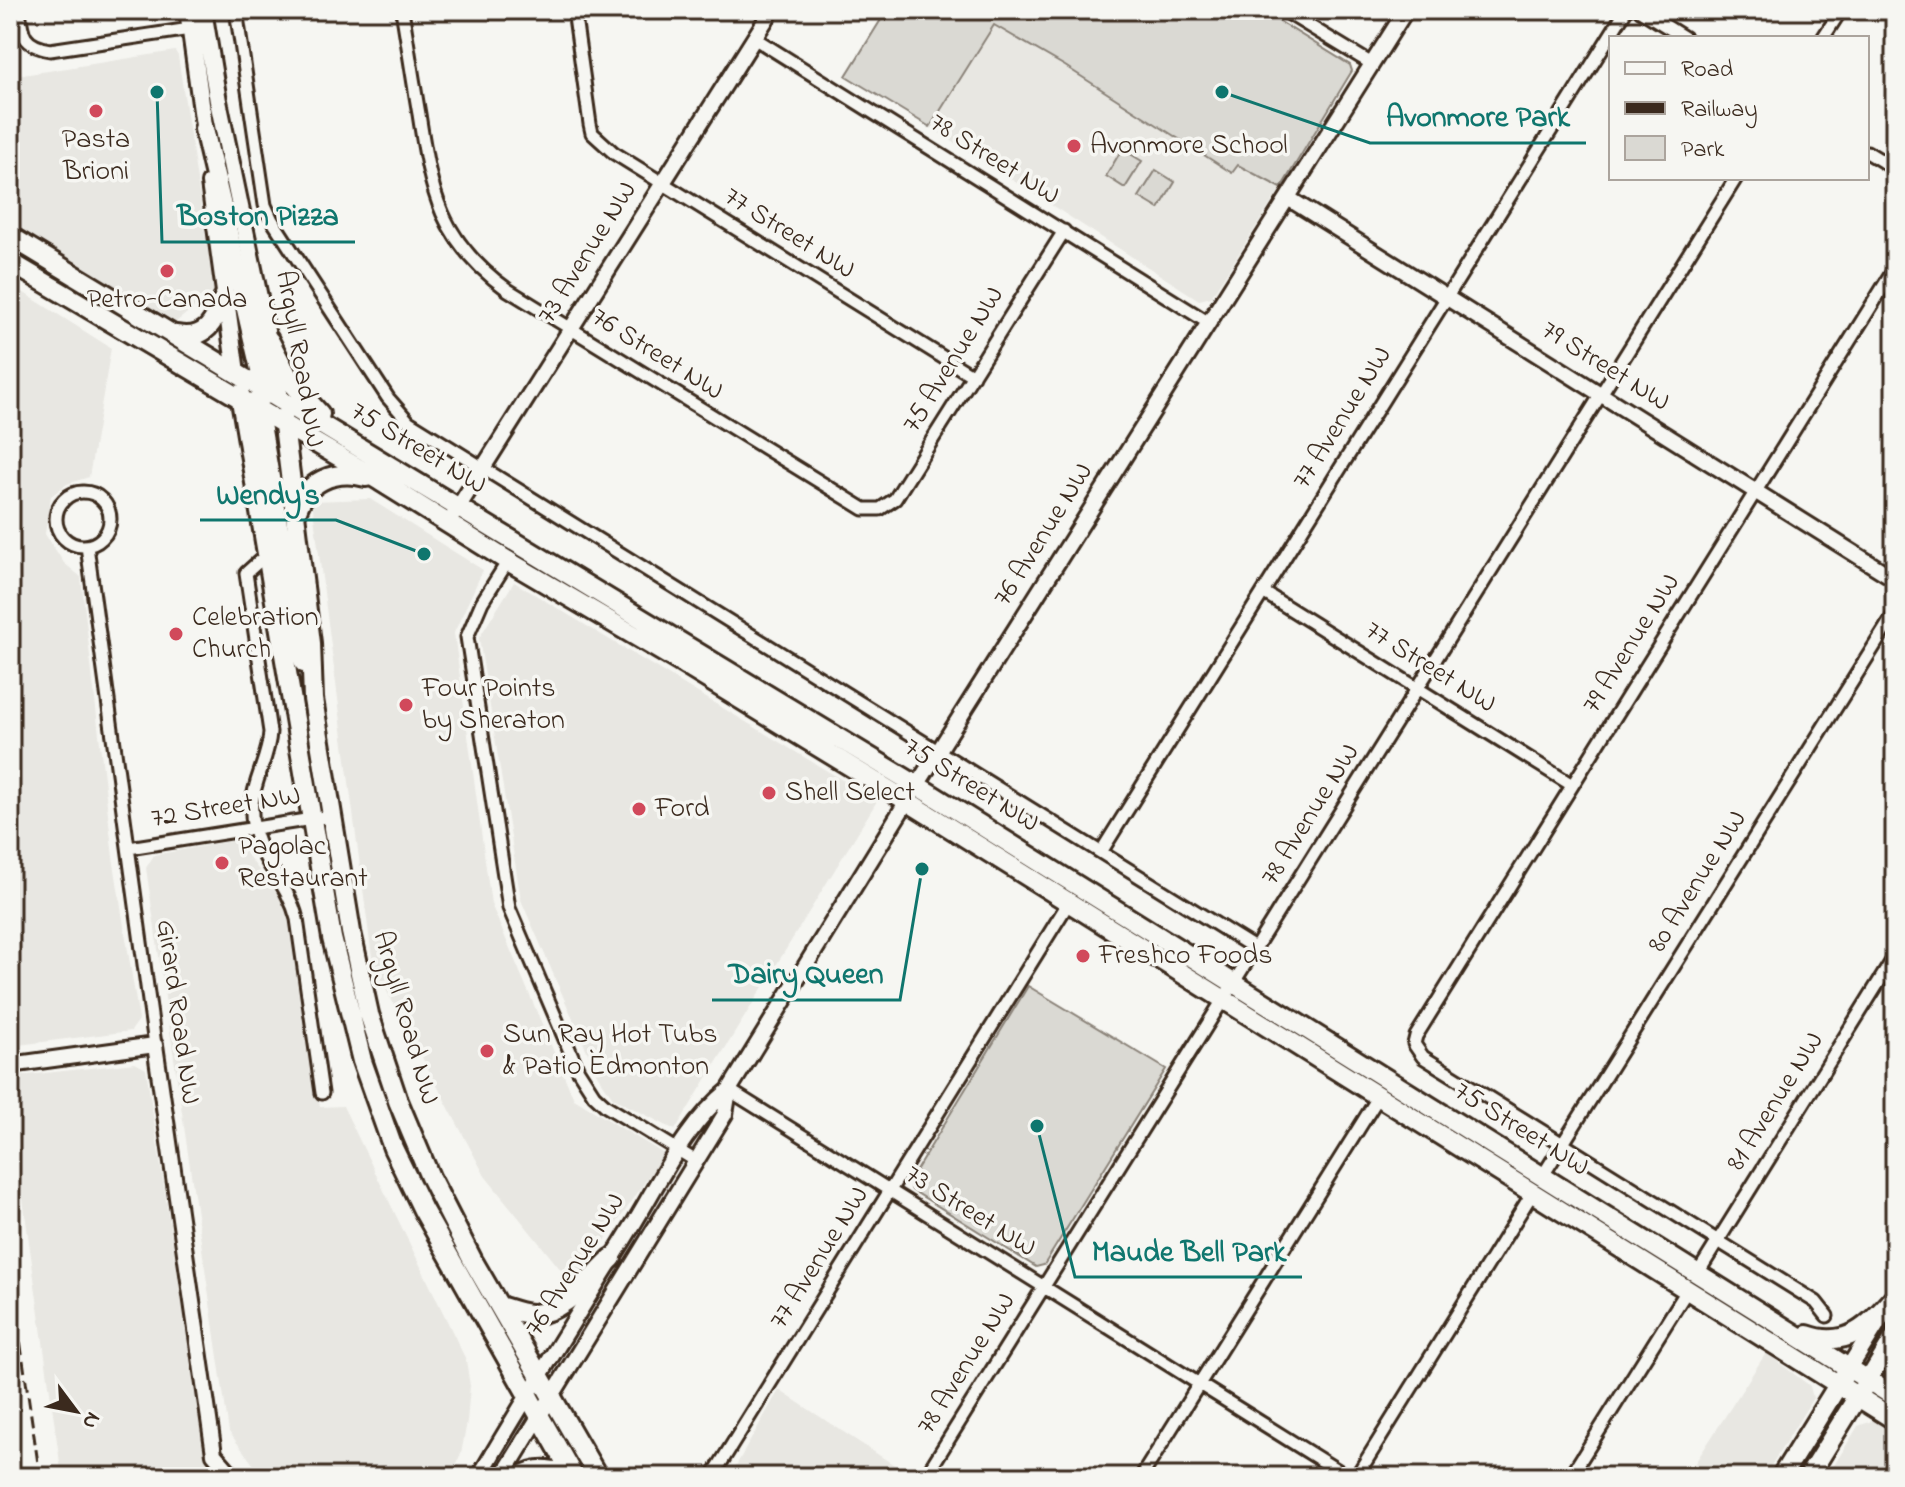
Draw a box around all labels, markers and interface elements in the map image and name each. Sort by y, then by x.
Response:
legend [1609,36,1869,180]
text: Road [1681,53,1734,88]
callout: Avonmore Park [1370,89,1586,143]
text: Railway [1681,93,1758,129]
text: Avonmore Park [1386,97,1571,141]
marker: Pasta Brioni [87,102,105,120]
street label: 78 Street NW [921,104,1067,216]
place label: Pasta Brioni [62,120,130,193]
place label: Avonmore School [1090,126,1288,167]
text: Park [1681,133,1725,168]
marker: Avonmore School [1065,137,1083,155]
street label: 73 Avenue NW [528,174,648,332]
street label: 77 Street NW [715,177,863,291]
callout: Boston Pizza [162,188,355,242]
text: Boston Pizza [175,196,339,240]
marker: Petro-Canada [158,262,176,280]
street label: Argyll Road NW [263,267,335,451]
street label: 75 Avenue NW [893,279,1015,441]
place label: Petro-Canada [87,280,247,321]
street label: 76 Street NW [583,298,731,412]
street label: 79 Street NW [1533,311,1677,423]
street label: 77 Avenue NW [1283,339,1403,497]
street label: 75 Street NW [342,392,494,506]
street label: 76 Avenue NW [984,455,1104,615]
callout: Wendy's [200,466,336,520]
text: Wendy's [216,475,320,519]
street label: 79 Avenue NW [1573,566,1691,722]
place label: Celebration Church [192,598,319,671]
street label: 77 Street NW [1356,611,1504,725]
marker: Celebration Church [167,625,185,643]
place label: Four Points by Sheraton [421,669,565,742]
marker: Four Points by Sheraton [397,696,415,714]
street label: 75 Street NW [895,728,1047,844]
street label: 78 Avenue NW [1251,736,1371,894]
place label: Shell Select [785,773,915,814]
street label: 72 Street NW [148,776,304,840]
marker: Shell Select [760,784,778,802]
place label: Ford [654,789,710,830]
marker: Ford [630,800,648,818]
street label: 80 Avenue NW [1638,803,1758,961]
place label: Pagolac Restaurant [238,827,368,900]
marker: Pagolac Restaurant [213,854,231,872]
street label: Girard Road NW [144,917,210,1107]
street label: Argyll Road NW [361,926,449,1110]
place label: Freshco Foods [1098,936,1272,977]
callout: Dairy Queen [712,946,900,1000]
marker: Freshco Foods [1074,947,1092,965]
text: Dairy Queen [726,954,884,998]
place label: Sun Ray Hot Tubs & Patio Edmonton [503,1015,717,1088]
street label: 81 Avenue NW [1717,1024,1835,1180]
marker: Sun Ray Hot Tubs & Patio Edmonton [478,1042,496,1060]
street label: 75 Street NW [1445,1072,1597,1188]
street label: 73 Street NW [896,1155,1044,1269]
street label: 77 Avenue NW [760,1179,880,1337]
street label: 76 Avenue NW [516,1185,636,1345]
callout: Maude Bell Park [1075,1223,1302,1277]
text: Maude Bell Park [1092,1232,1287,1276]
street label: 78 Avenue NW [907,1285,1027,1443]
north arrow [36,1371,116,1451]
text: N [73,1405,108,1435]

